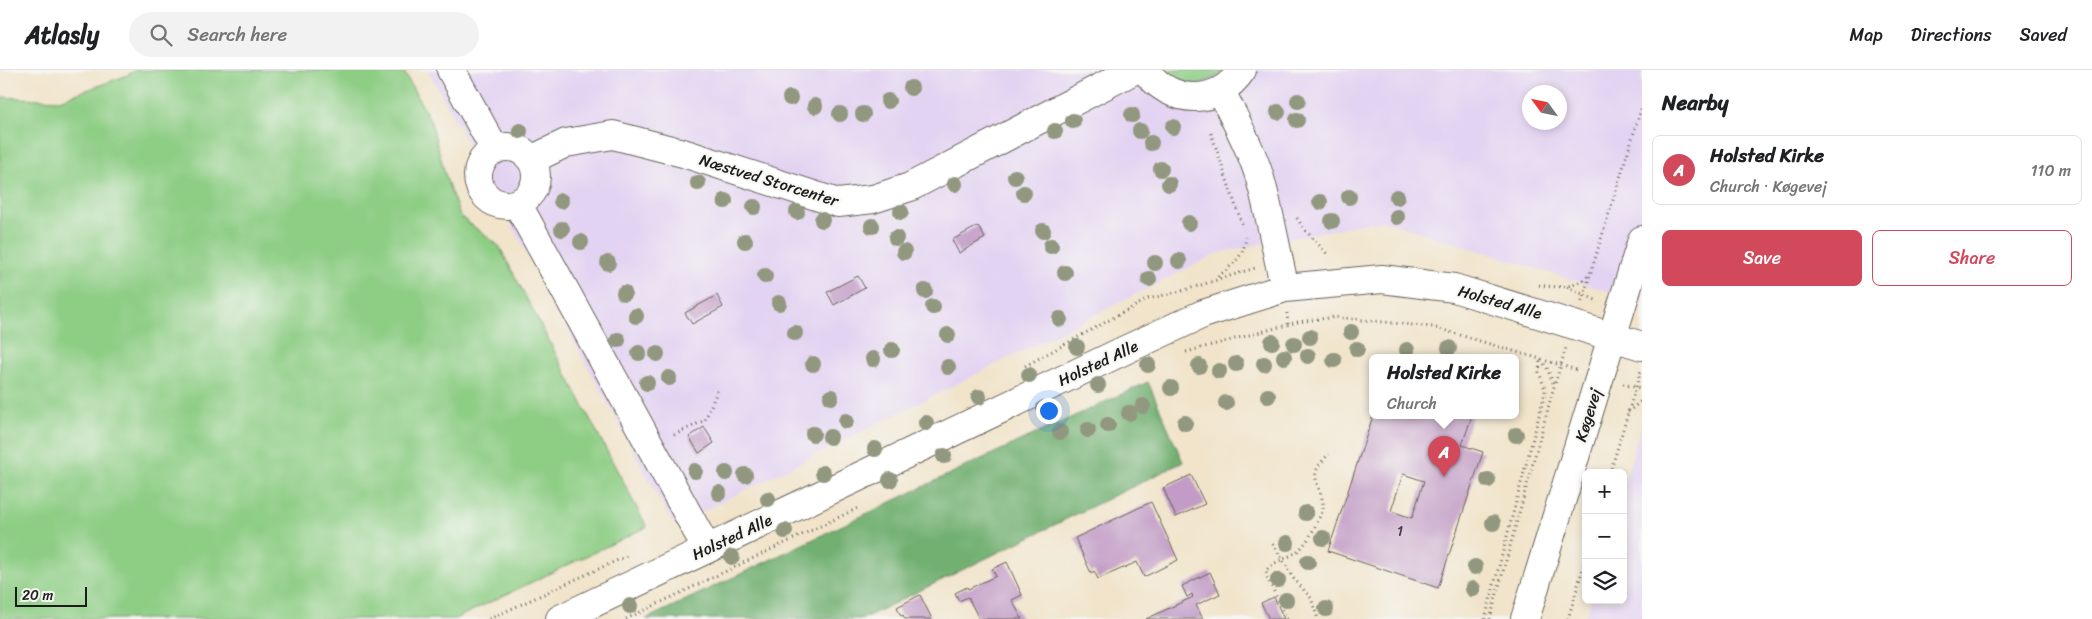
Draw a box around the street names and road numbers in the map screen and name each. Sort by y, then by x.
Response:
street label: Næstved Storcenter [696,145,843,215]
street label: Holsted Alle [1455,276,1546,328]
street label: Holsted Alle [1053,332,1143,394]
street label: Køgevej [1566,383,1610,445]
street label: Holsted Alle [687,506,777,568]

